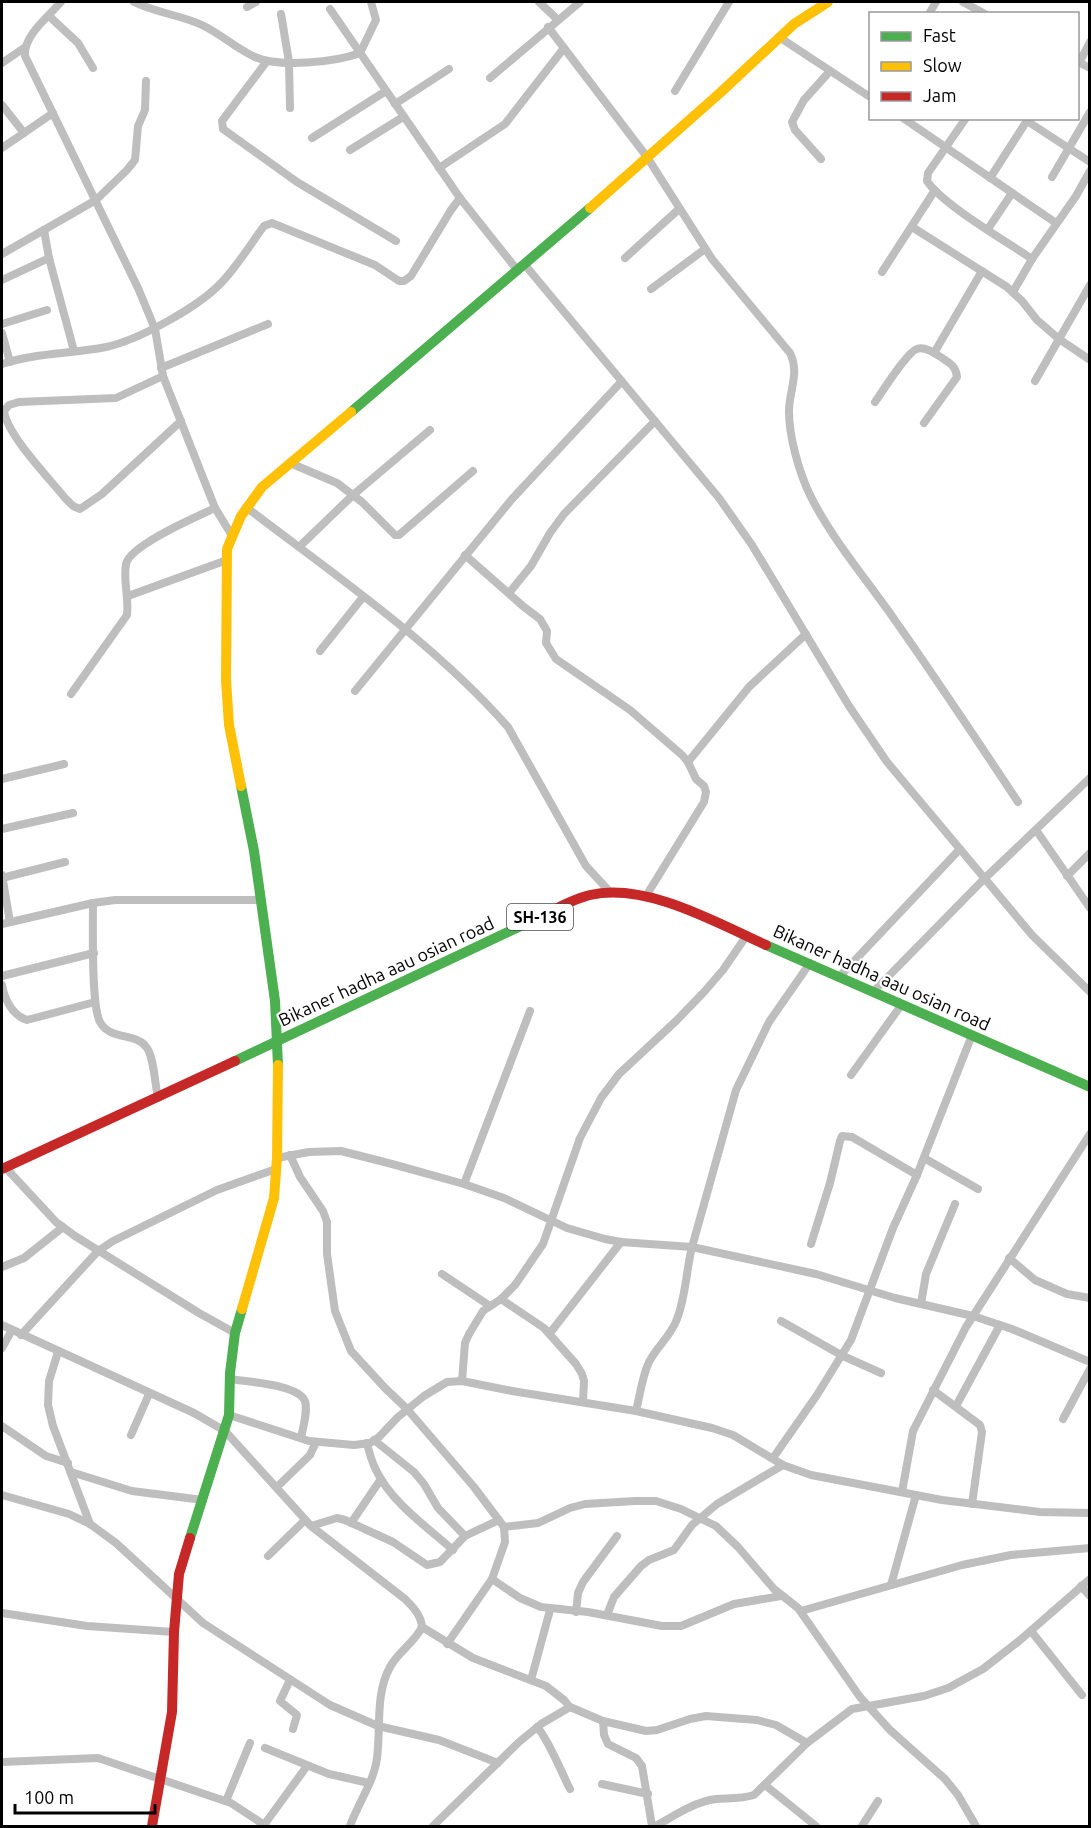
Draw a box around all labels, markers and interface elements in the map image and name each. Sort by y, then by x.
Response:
legend [869,12,1079,120]
text: Fast [923,25,956,45]
text: Slow [923,55,962,75]
text: Jam [923,85,957,105]
road number: SH-136 [507,904,573,930]
street label: Bikaner hadha aau osian road [275,912,497,1030]
street label: Bikaner hadha aau osian road [770,920,994,1034]
scale bar [15,1777,154,1815]
text: 100 m [24,1787,74,1807]

